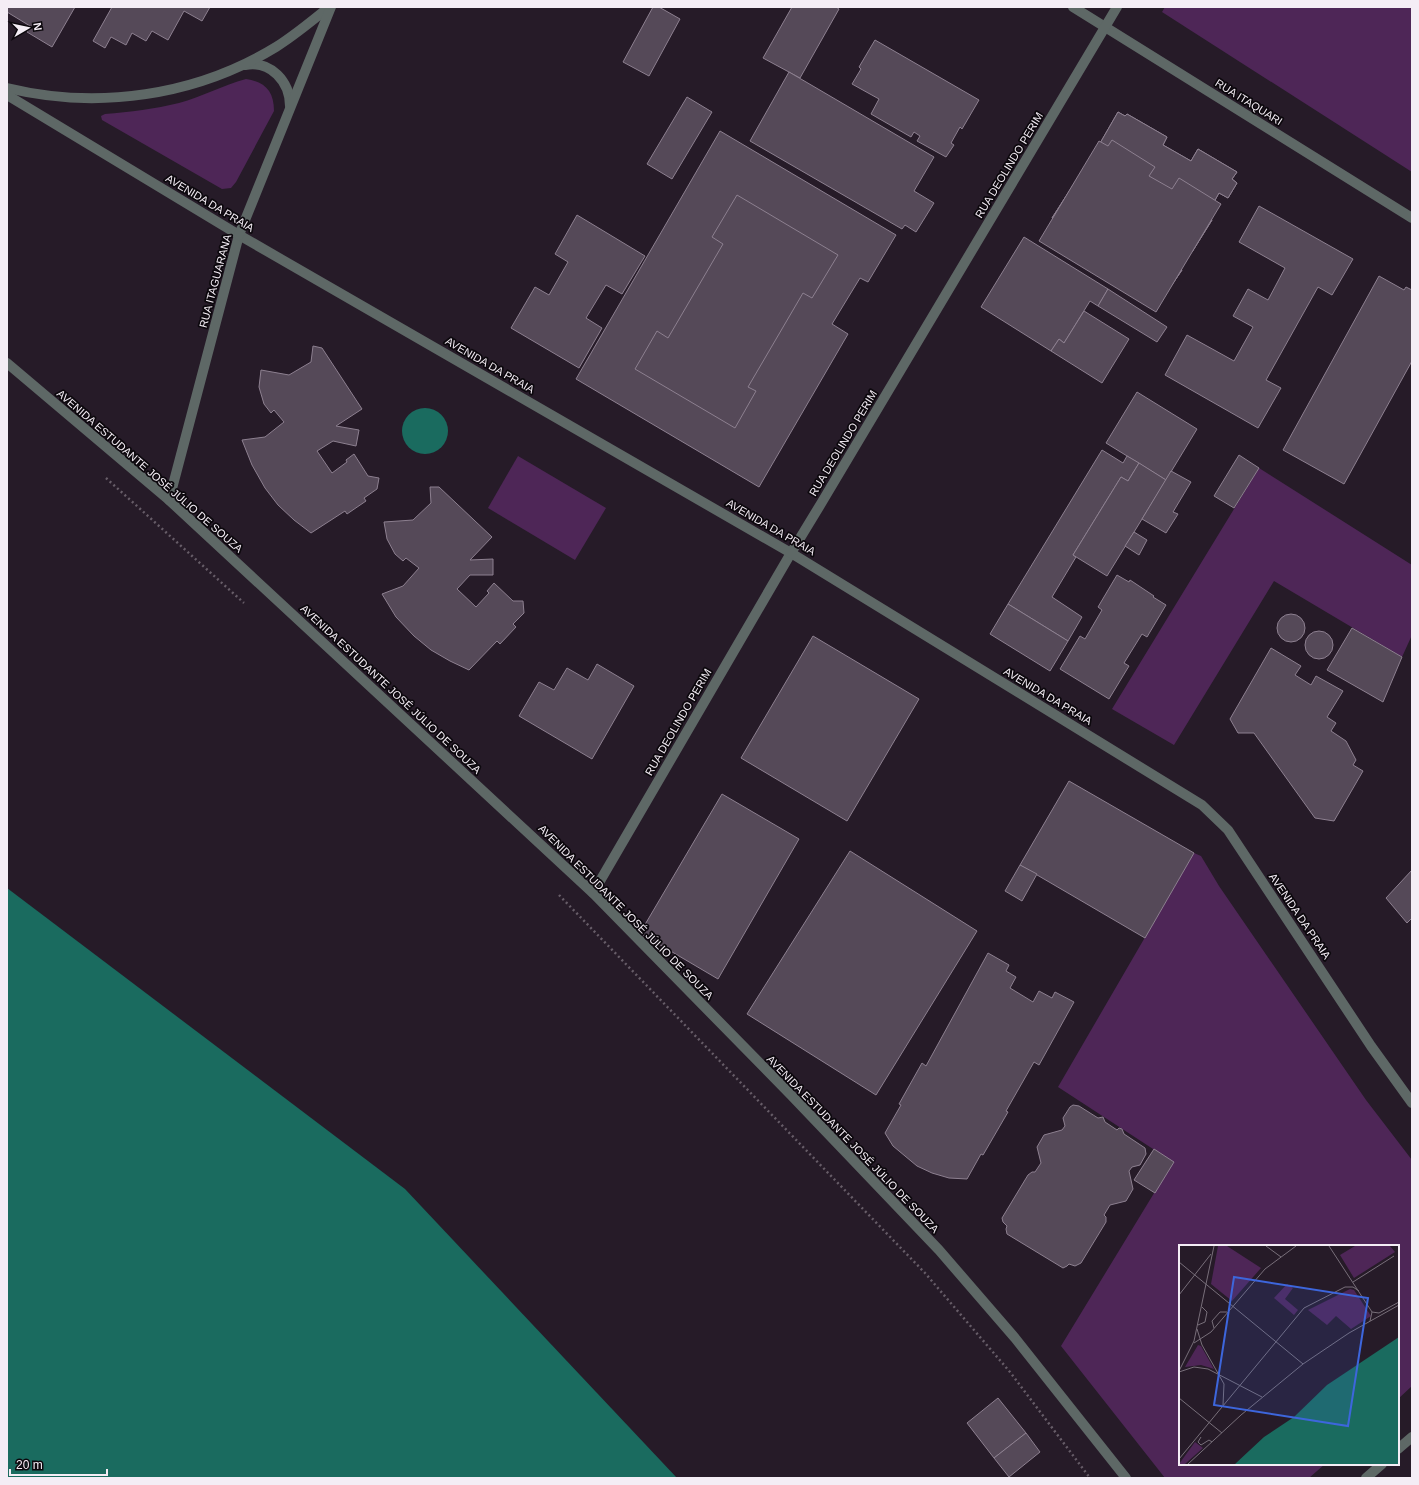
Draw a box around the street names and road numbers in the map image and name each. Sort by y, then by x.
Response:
street label: RUA ITAQUARI [1213,77,1285,127]
street label: RUA DEOLINDO PERIM [973,110,1045,220]
street label: AVENIDA DA PRAIA [164,172,257,234]
street label: RUA ITAGUARANA [197,232,233,329]
street label: AVENIDA DA PRAIA [443,335,537,396]
street label: AVENIDA ESTUDANTE JOSÉ JÚLIO DE SOUZA [55,387,246,555]
street label: RUA DEOLINDO PERIM [807,388,879,498]
street label: AVENIDA DA PRAIA [724,497,818,558]
street label: AVENIDA ESTUDANTE JOSÉ JÚLIO DE SOUZA [298,602,484,776]
street label: AVENIDA DA PRAIA [1002,665,1095,727]
street label: RUA DEOLINDO PERIM [643,667,713,777]
street label: AVENIDA ESTUDANTE JOSÉ JÚLIO DE SOUZA [536,822,716,1002]
street label: AVENIDA DA PRAIA [1267,871,1333,962]
street label: AVENIDA ESTUDANTE JOSÉ JÚLIO DE SOUZA [765,1053,942,1236]

